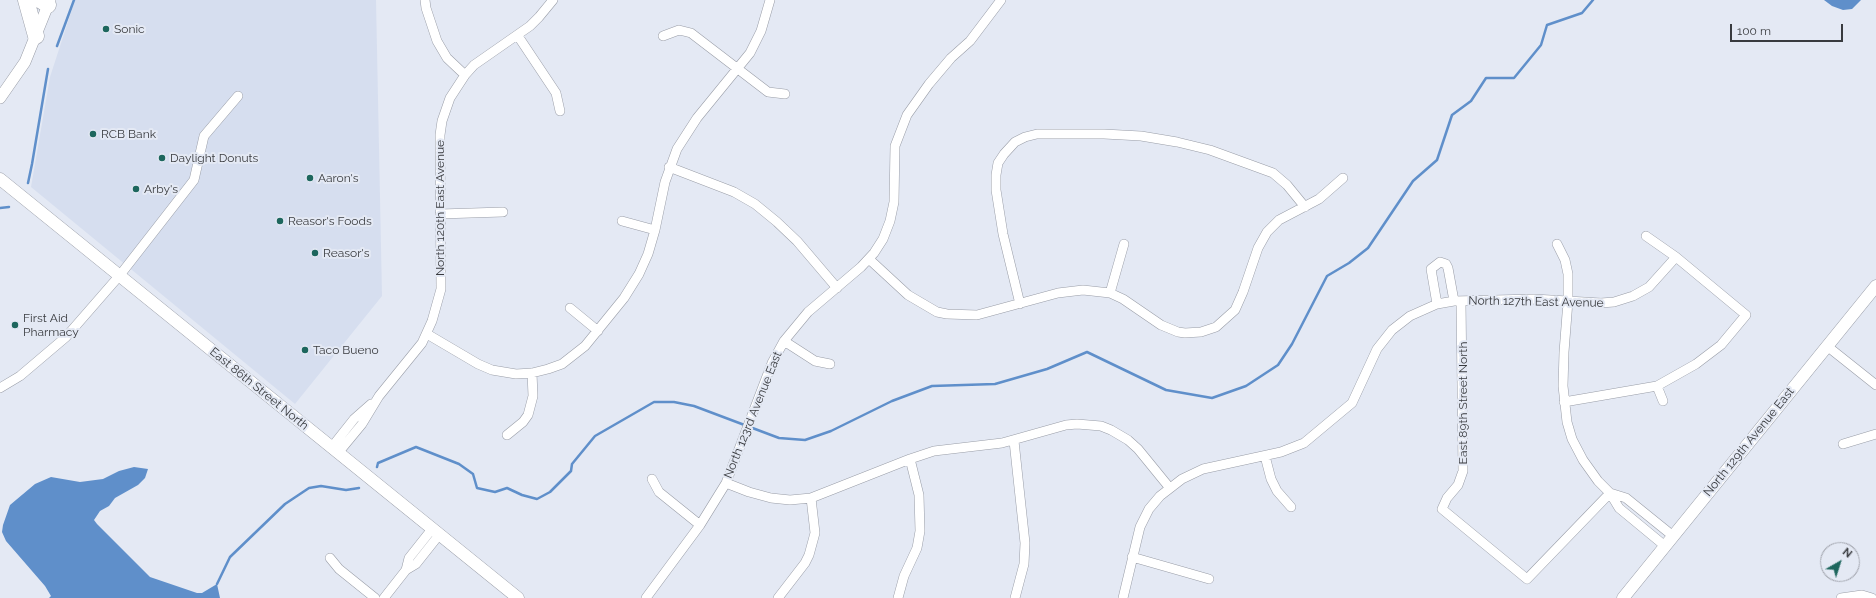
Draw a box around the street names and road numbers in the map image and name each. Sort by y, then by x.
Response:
street label: North 120th East Avenue [433,140,447,276]
street label: North 127th East Avenue [1468,294,1604,310]
street label: East 89th Street North [1456,342,1470,464]
street label: East 86th Street North [207,345,311,433]
street label: North 123rd Avenue East [721,349,785,481]
street label: North 129th Avenue East [1701,385,1797,499]

